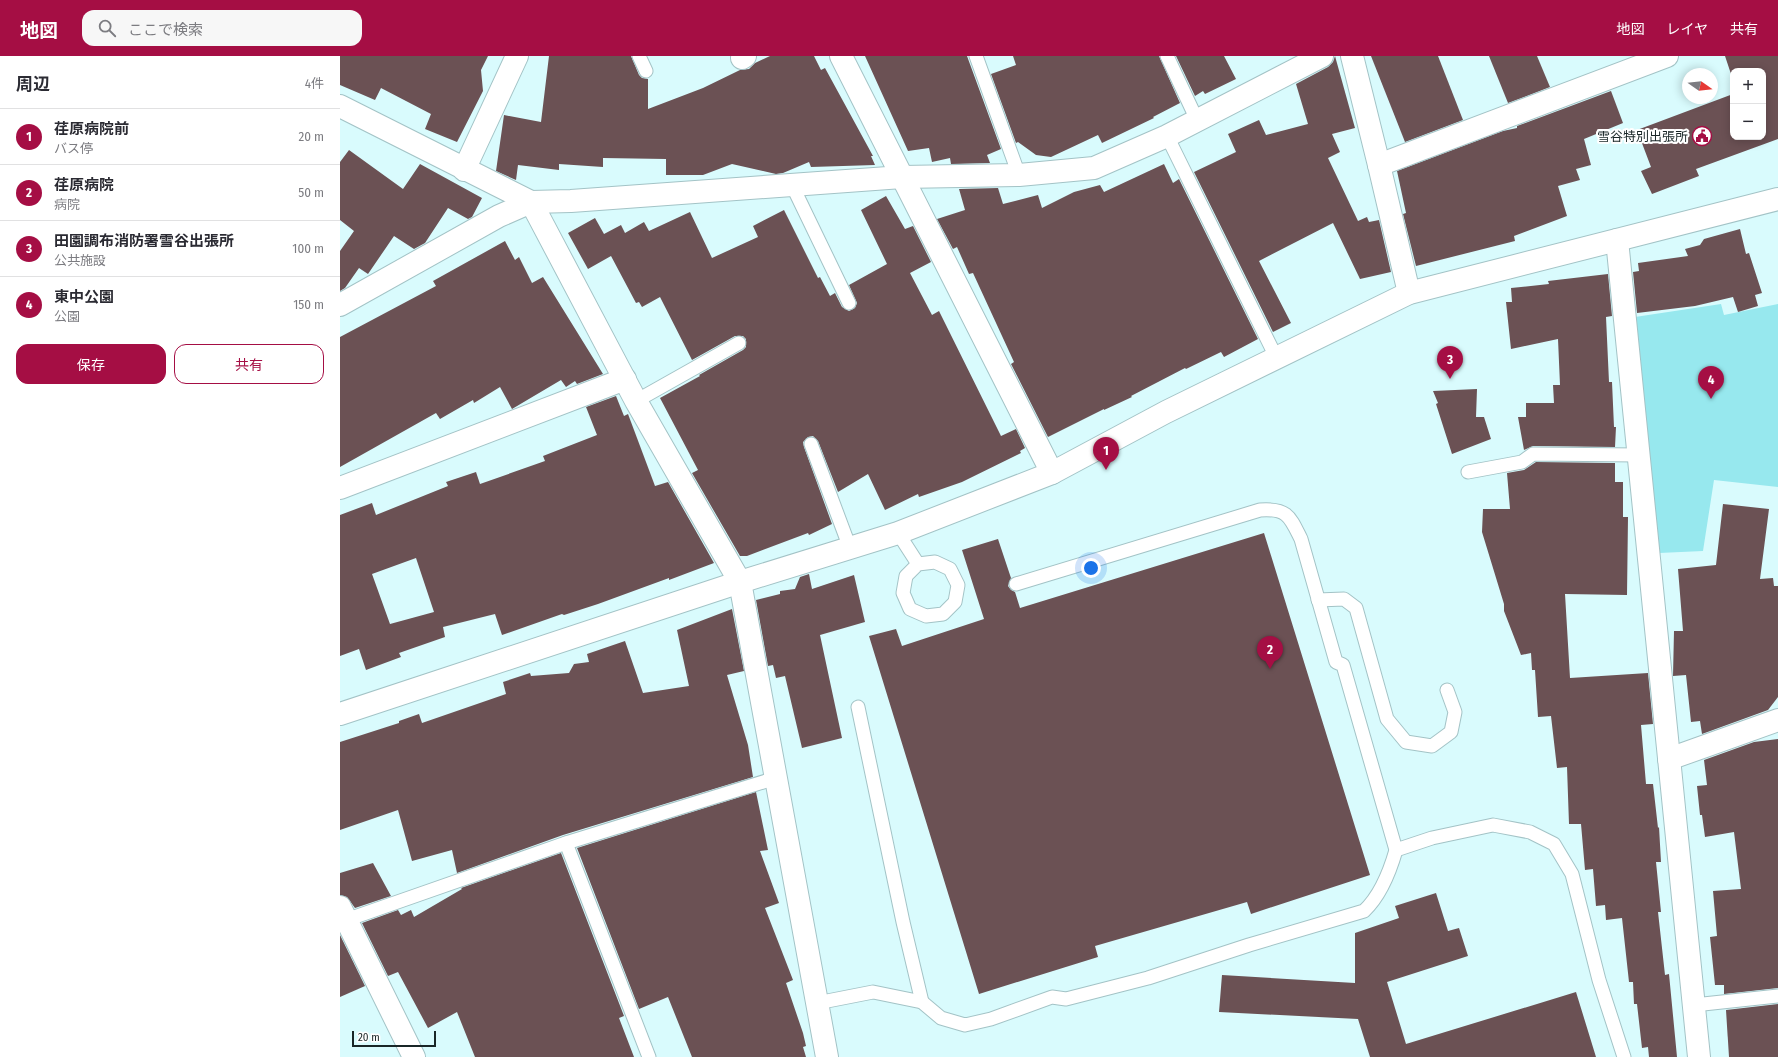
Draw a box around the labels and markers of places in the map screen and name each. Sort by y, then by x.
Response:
public building icon: 雪谷特別出張所 [1691,125,1713,147]
place label: 雪谷特別出張所 [1597,129,1688,144]
pin: 3 [1437,346,1463,379]
pin: 4 [1698,366,1724,399]
pin: 1 [1093,437,1119,470]
pin: 2 [1257,636,1283,669]

